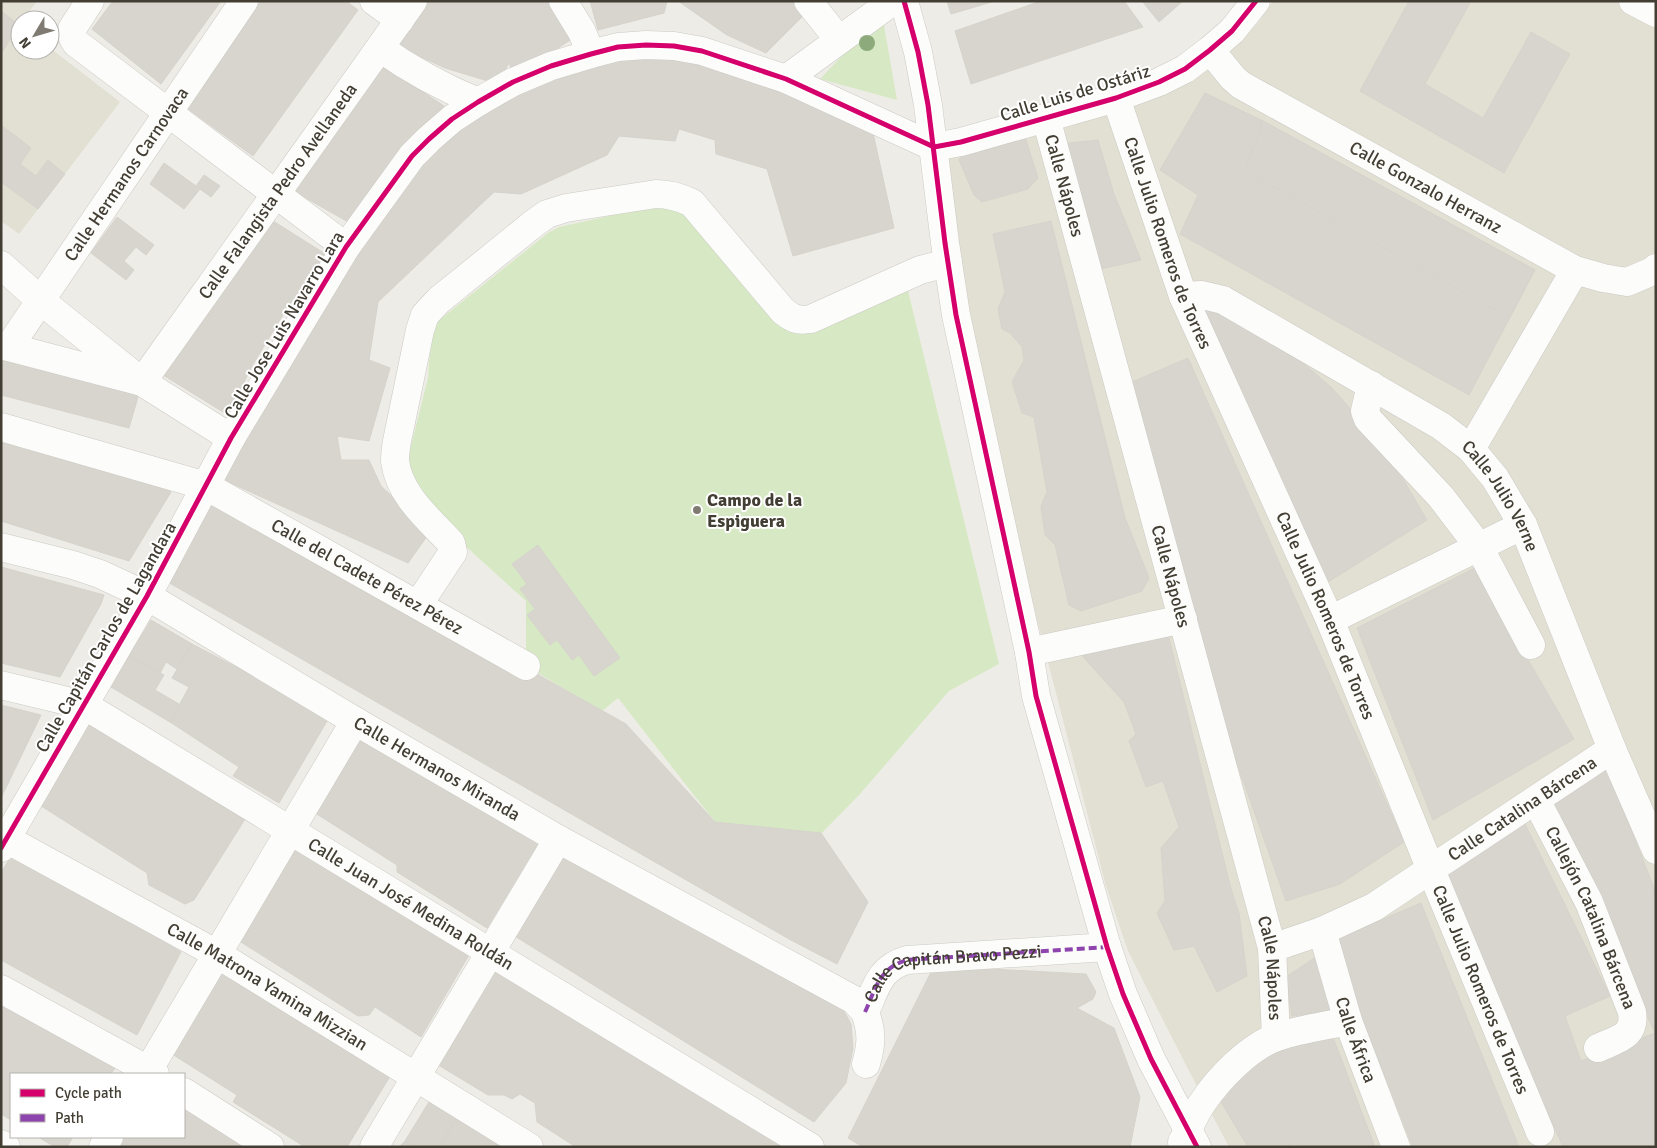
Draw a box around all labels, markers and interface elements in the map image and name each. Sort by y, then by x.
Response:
north arrow [10,10,60,60]
text: N [15,34,35,52]
street label: Calle Luis de Ostáriz [997,60,1153,126]
street label: Calle Falangista Pedro Avellaneda [194,79,362,303]
street label: Calle Hermanos Carnovaca [60,83,193,265]
street label: Calle Nápoles [1040,132,1089,239]
street label: Calle Julio Romeros de Torres [1119,134,1217,353]
street label: Calle Gonzalo Herranz [1346,136,1506,238]
street label: Calle Jose Luis Navarro Lara [219,227,349,423]
street label: Calle Julio Verne [1458,435,1543,555]
place label: Campo de la Espiguera [707,489,802,532]
marker: Campo de la Espiguera [691,504,703,516]
street label: Calle Julio Romeros de Torres [1271,508,1380,723]
street label: Calle del Cadete Pérez Pérez [267,514,467,639]
street label: Calle Capitán Carlos de Lagandara [31,518,181,756]
street label: Calle Nápoles [1146,523,1195,630]
street label: Calle Hermanos Miranda [350,712,524,826]
street label: Calle Catalina Bárcena [1444,751,1601,866]
street label: Callejón Catalina Bárcena [1540,822,1641,1012]
street label: Calle Juan José Medina Roldán [304,833,518,975]
street label: Calle Julio Romeros de Torres [1428,882,1534,1098]
street label: Calle Nápoles [1253,913,1286,1021]
street label: Calle Matrona Yamina Mizzian [163,918,372,1055]
street label: Calle Capitán Bravo Pezzi [859,940,1042,1006]
street label: Calle África [1331,994,1381,1086]
legend [10,1073,185,1138]
text: Cycle path [55,1084,122,1102]
text: Path [55,1109,84,1127]

